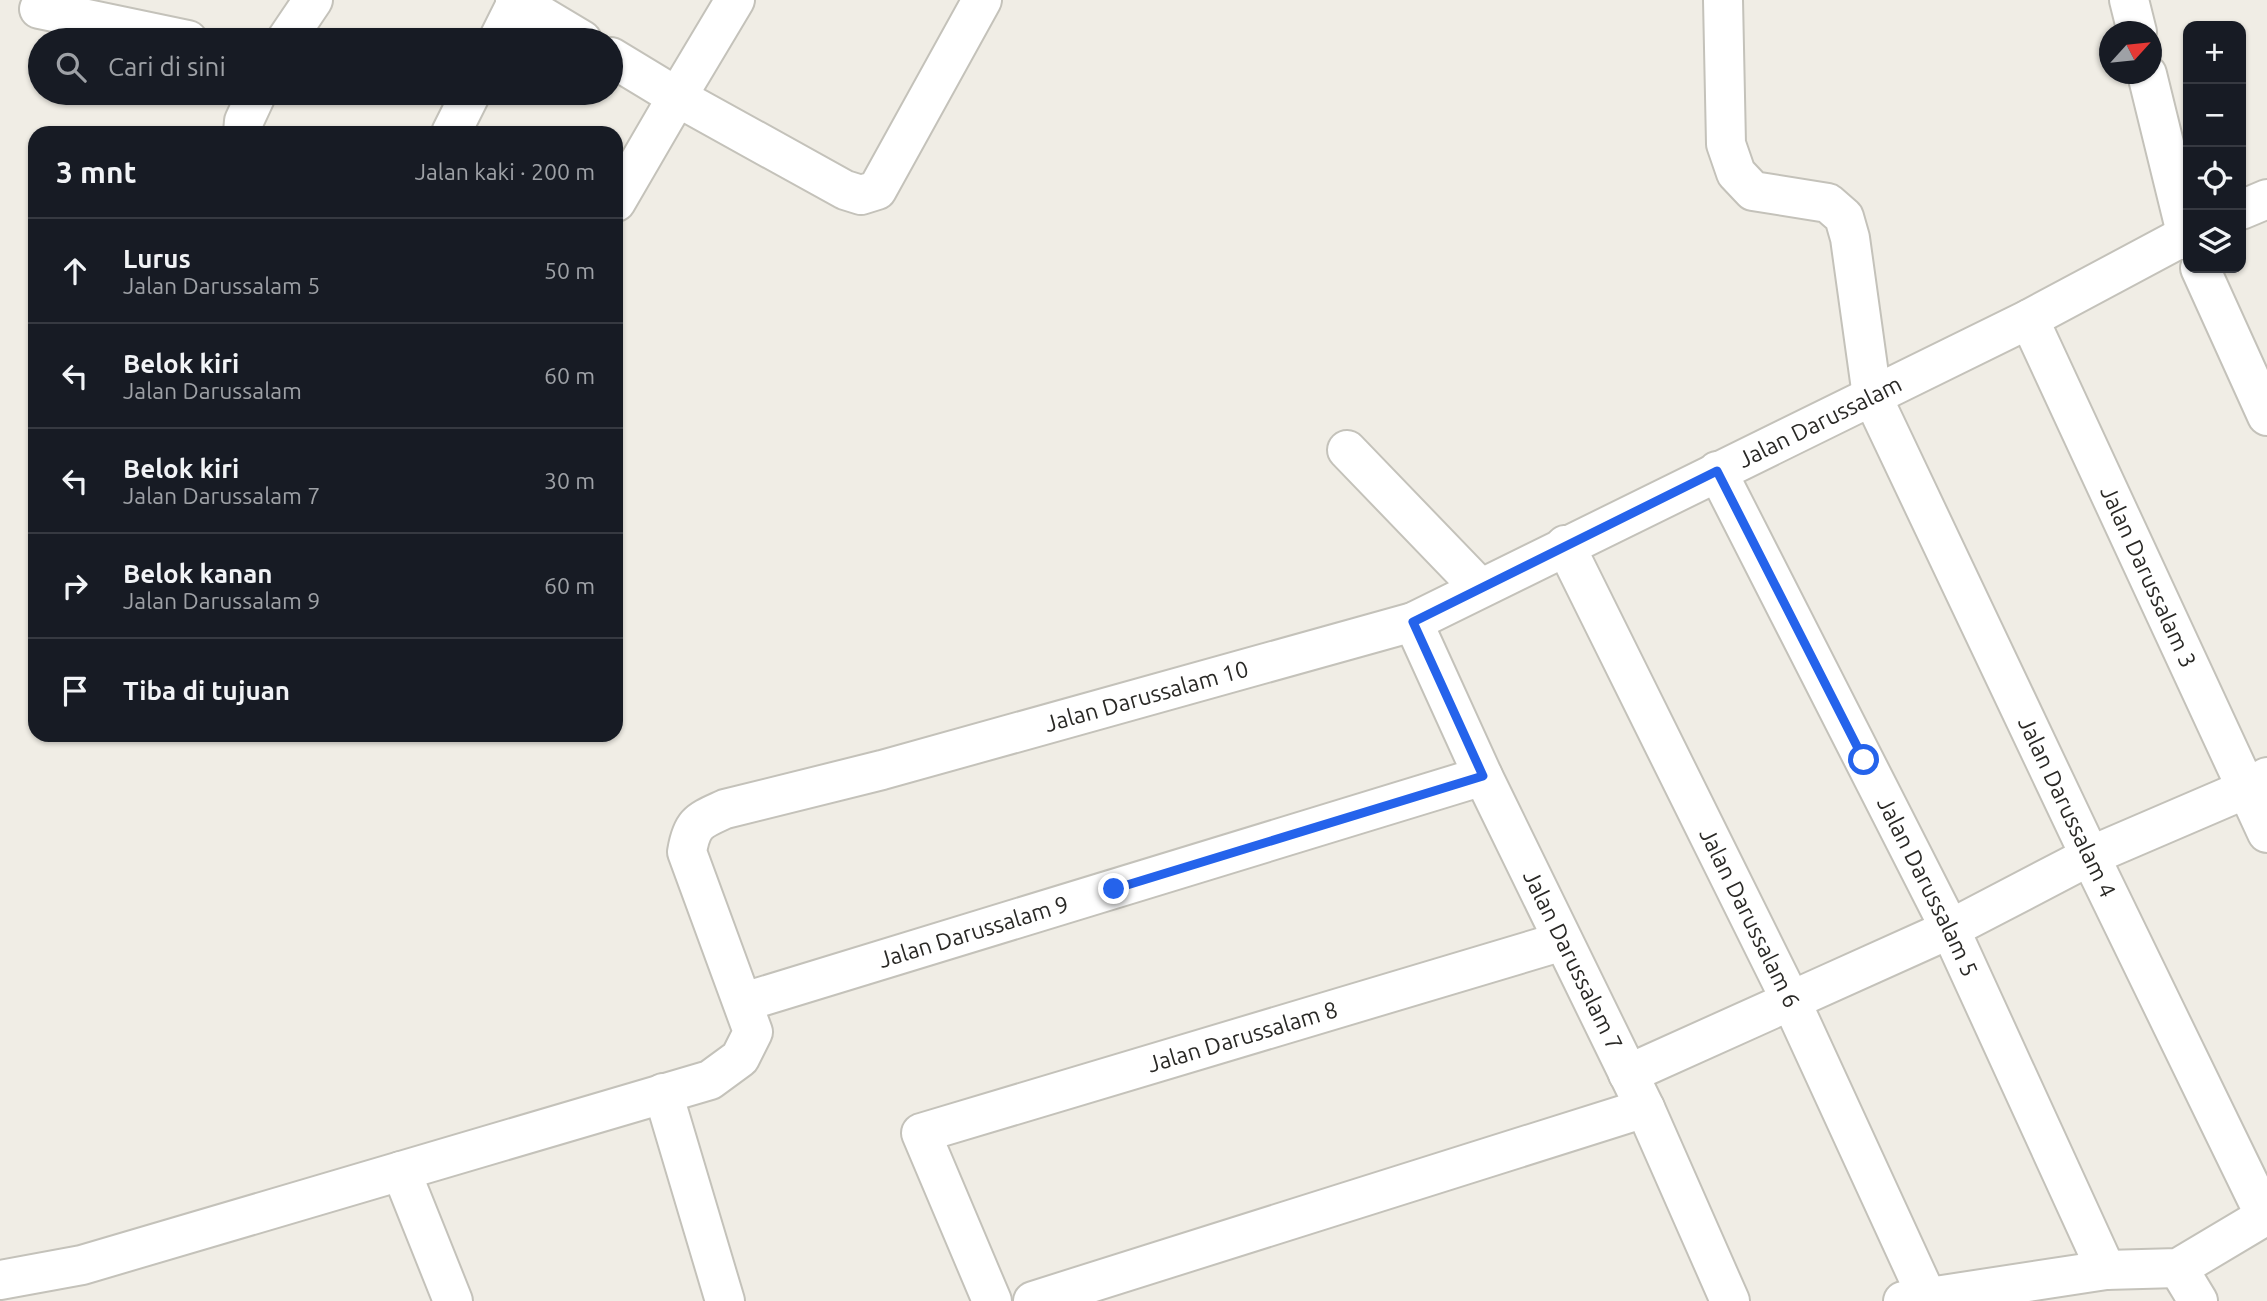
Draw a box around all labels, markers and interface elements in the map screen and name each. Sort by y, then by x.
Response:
north arrow [2099,21,2162,84]
map controls [2183,21,2246,273]
button: + [2183,21,2246,84]
search box [28,28,623,105]
icon: search [52,48,90,86]
text: Cari di sini [108,52,226,81]
button: − [2183,84,2246,147]
button: locate [2183,147,2246,210]
text: 3 mnt [56,155,136,189]
text: Jalan kaki · 200 m [415,159,595,184]
button: layers [2183,210,2246,273]
text: Lurus [123,244,191,273]
icon: ahead [56,252,94,290]
text: 50 m [544,258,595,283]
text: Jalan Darussalam 5 [123,273,320,298]
text: Belok kiri [123,349,239,378]
icon: left [56,357,94,395]
text: 60 m [544,363,595,388]
street label: Jalan Darussalam [1734,371,1905,472]
text: Jalan Darussalam [123,378,302,403]
text: Belok kiri [123,454,239,483]
icon: left [56,462,94,500]
text: 30 m [544,468,595,493]
street label: Jalan Darussalam 3 [2096,482,2202,671]
text: Jalan Darussalam 7 [123,483,320,508]
text: Belok kanan [123,559,273,588]
icon: right [56,567,94,605]
text: 60 m [544,573,595,598]
text: Jalan Darussalam 9 [123,588,320,613]
street label: Jalan Darussalam 10 [1042,656,1251,736]
icon: arrive [56,672,94,710]
text: Tiba di tujuan [123,676,290,705]
street label: Jalan Darussalam 4 [2014,712,2121,901]
route start [1848,744,1879,775]
street label: Jalan Darussalam 5 [1873,793,1983,980]
street label: Jalan Darussalam 6 [1695,824,1805,1011]
street label: Jalan Darussalam 7 [1519,866,1628,1054]
route end [1098,873,1129,904]
street label: Jalan Darussalam 9 [875,891,1071,972]
street label: Jalan Darussalam 8 [1144,996,1340,1077]

